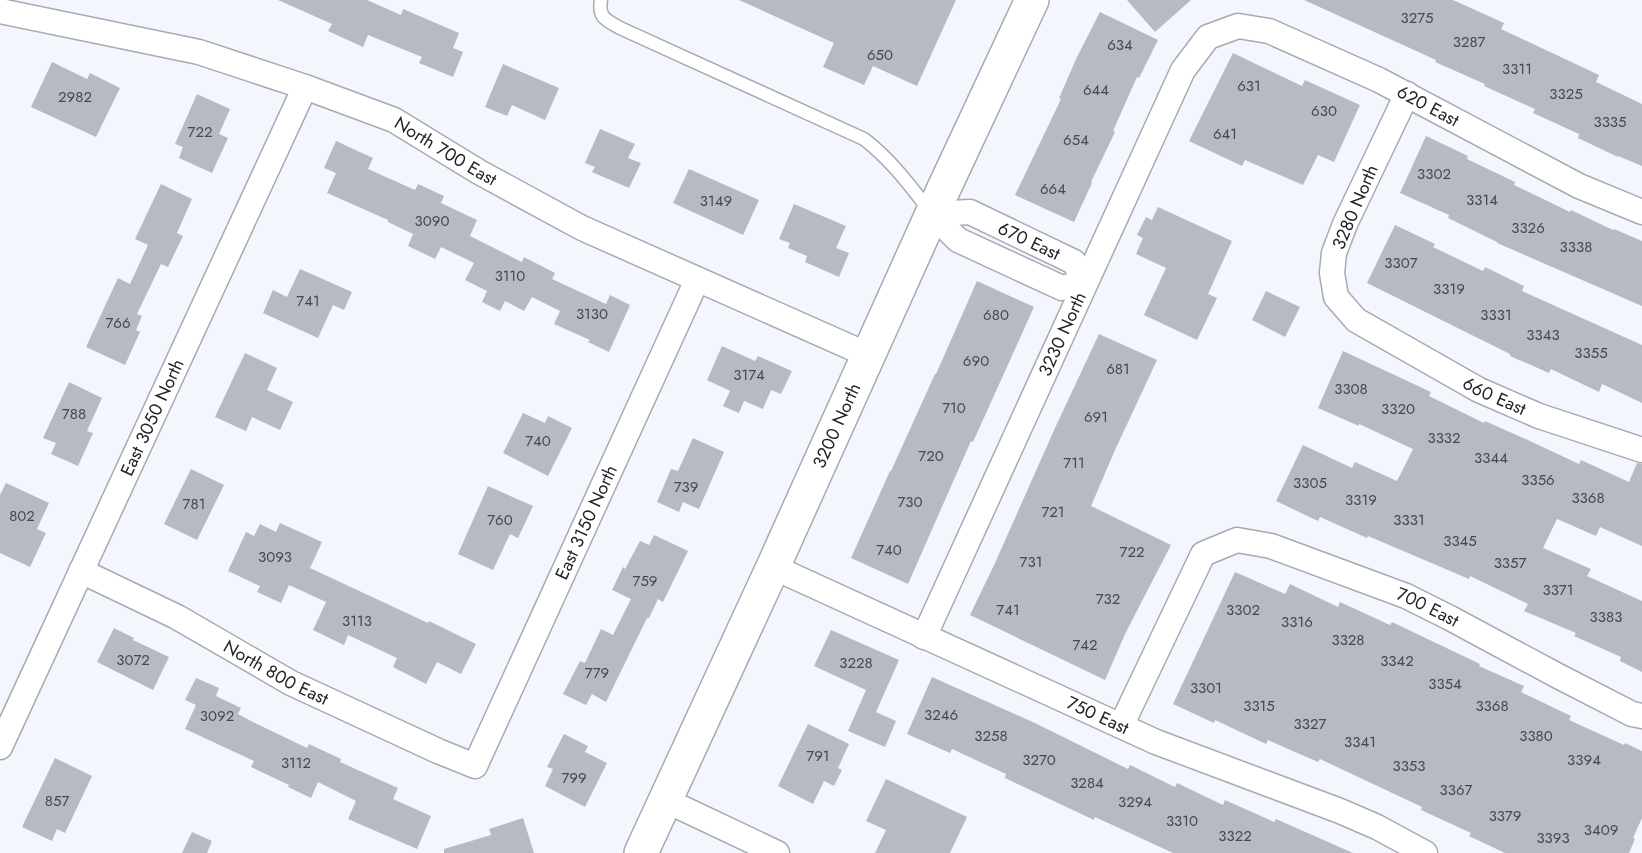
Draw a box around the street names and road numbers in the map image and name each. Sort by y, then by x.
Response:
street label: 620 East [1392,79,1464,133]
street label: North 700 East [389,110,502,193]
street label: 3280 North [1325,161,1385,253]
street label: 670 East [994,215,1065,267]
street label: 3230 North [1032,288,1093,380]
street label: East 3050 North [114,355,191,480]
street label: 660 East [1458,370,1531,422]
street label: 3200 North [806,379,867,472]
street label: East 3150 North [549,461,624,584]
street label: 700 East [1393,581,1464,634]
street label: North 800 East [218,634,333,712]
street label: 750 East [1062,690,1134,741]

